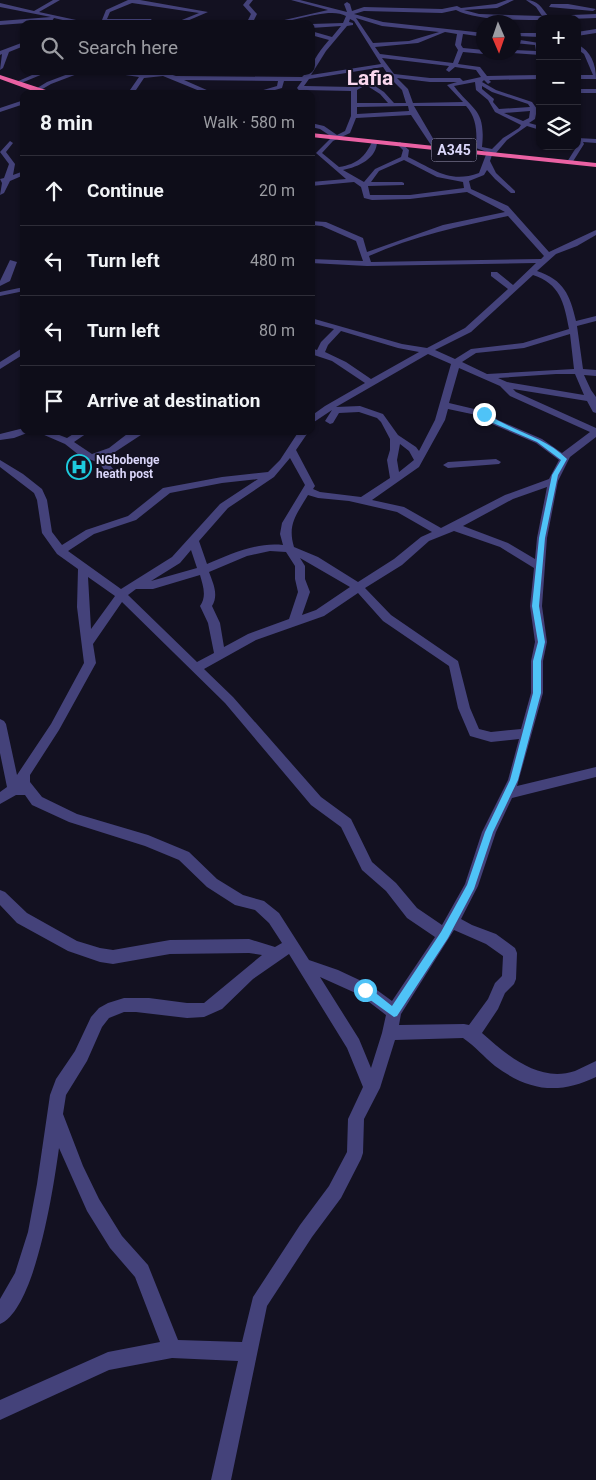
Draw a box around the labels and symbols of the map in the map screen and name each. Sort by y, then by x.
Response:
north arrow [476,15,521,60]
district label: Lafia [347,66,393,90]
road number: A345 [432,138,476,162]
route end [473,403,496,426]
place label: NGbobenge heath post [96,453,160,481]
hospital icon: NGbobenge heath post [66,454,92,480]
route start [354,979,377,1002]

